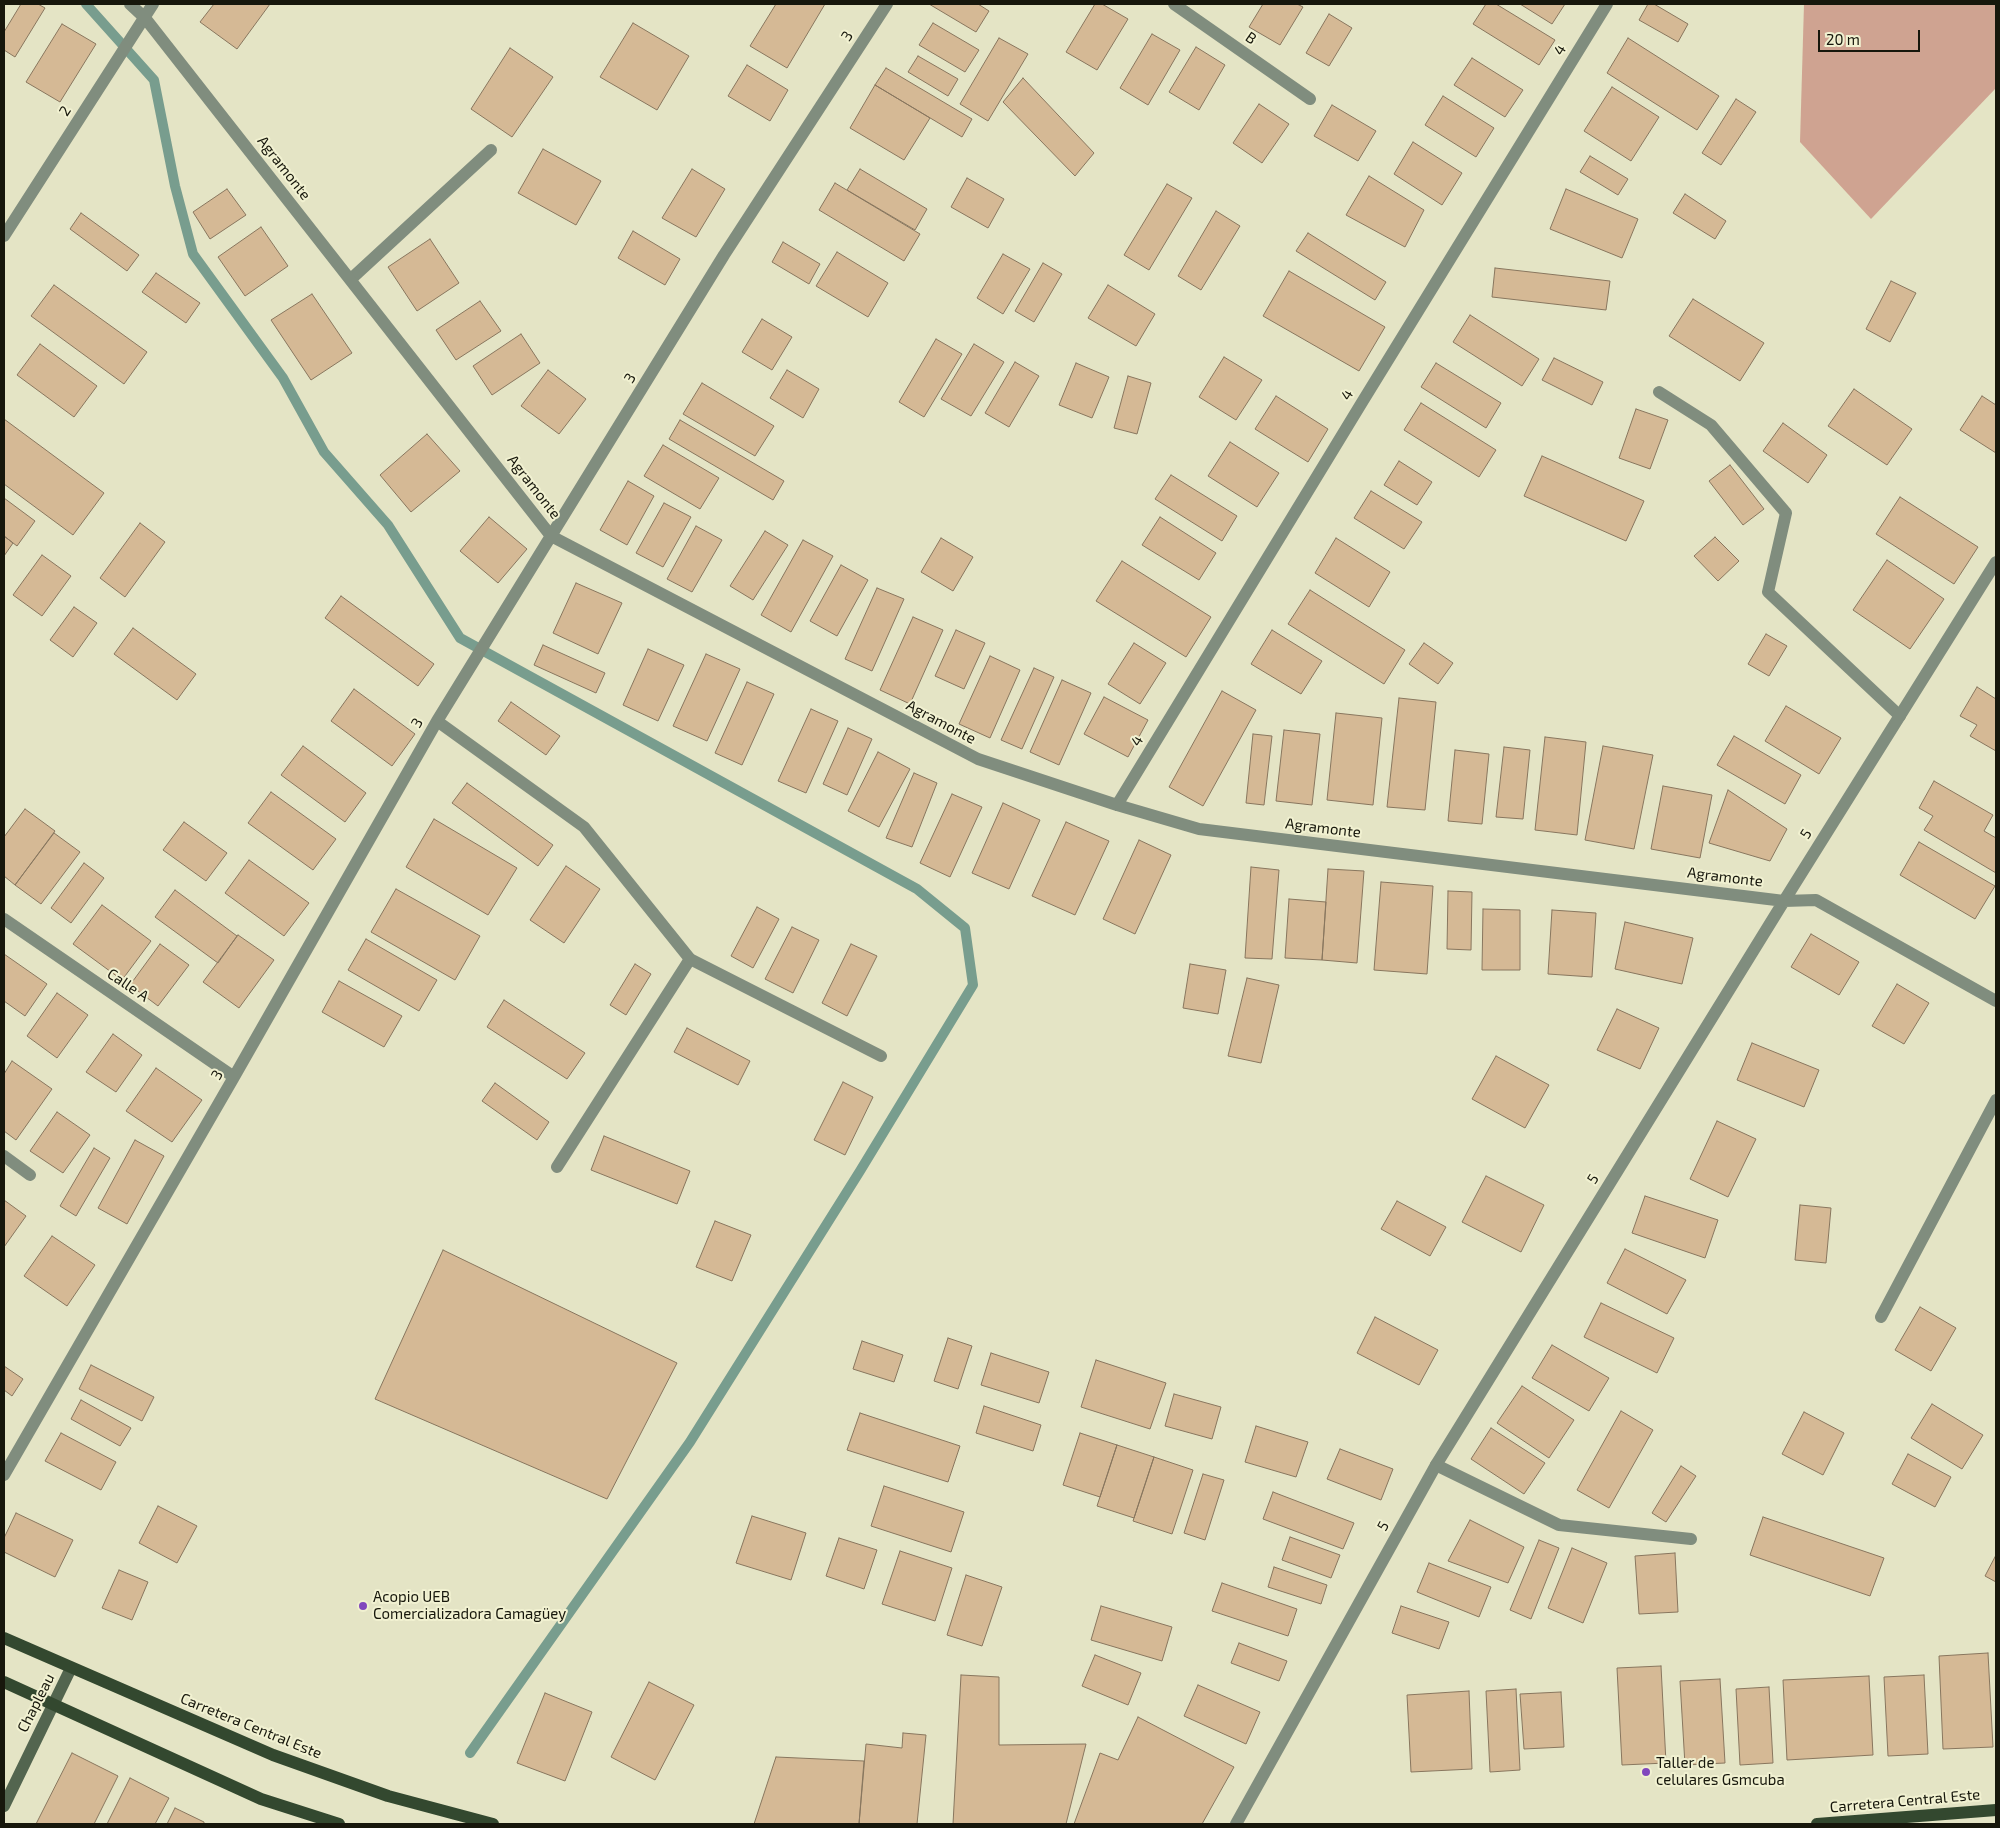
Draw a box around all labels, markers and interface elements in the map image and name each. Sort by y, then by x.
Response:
scale bar [1820,20,1922,52]
street label: 3 [837,28,857,44]
street label: B [1242,28,1260,48]
text: 20 m [1826,30,1860,48]
street label: 4 [1550,41,1570,59]
street label: 2 [55,103,75,119]
street label: Agramonte [253,132,315,204]
street label: 3 [620,370,640,386]
street label: 4 [1337,386,1357,404]
street label: Agramonte [503,451,565,523]
street label: Agramonte [903,696,979,748]
street label: 3 [407,715,427,731]
street label: 4 [1127,732,1147,750]
street label: Agramonte [1284,814,1362,842]
street label: 5 [1796,826,1816,842]
street label: Agramonte [1686,863,1764,891]
street label: Calle A [104,965,152,1005]
street label: 3 [207,1067,227,1083]
street label: 5 [1583,1171,1603,1187]
street label: 5 [1373,1518,1393,1534]
place label: Acopio UEB Comercializadora Camagüey [373,1588,566,1623]
marker: Acopio UEB Comercializadora Camagüey [357,1600,369,1612]
street label: Chapleau [14,1671,58,1735]
street label: Carretera Central Este [178,1689,324,1763]
place label: Taller de celulares Gsmcuba [1656,1754,1785,1789]
marker: Taller de celulares Gsmcuba [1640,1766,1652,1778]
street label: Carretera Central Este [1829,1785,1981,1817]

